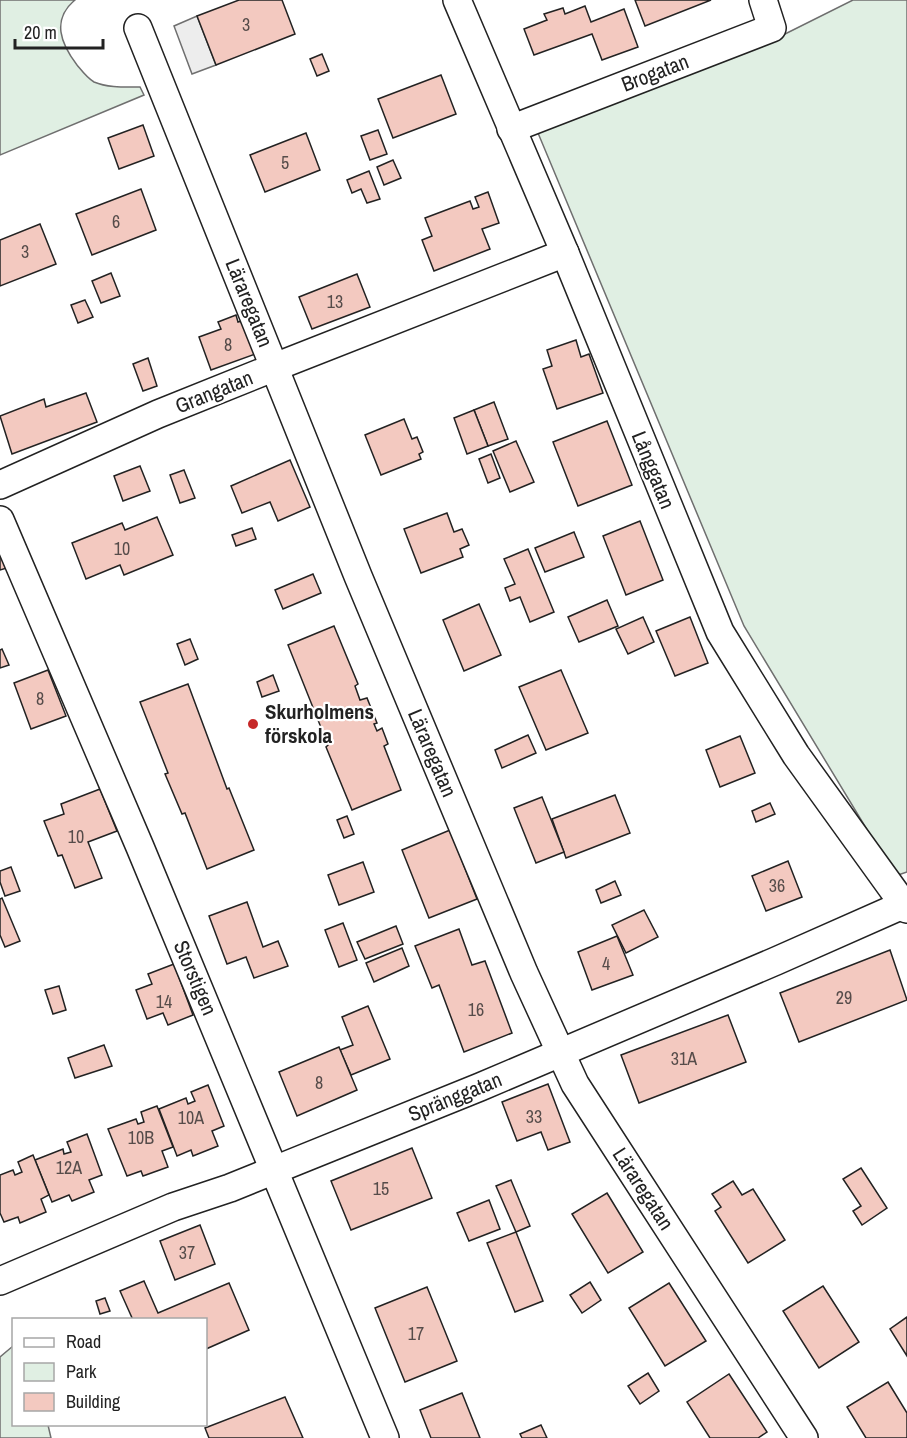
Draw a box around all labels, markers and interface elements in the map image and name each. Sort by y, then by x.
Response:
scale bar [15,12,104,50]
house number: 3 [242,12,250,37]
text: 20 m [24,20,57,45]
street label: Brogatan [617,46,693,99]
house number: 5 [281,150,289,175]
house number: 6 [112,209,120,234]
house number: 3 [21,239,29,264]
street label: Läraregatan [219,254,280,351]
house number: 13 [327,289,343,314]
house number: 8 [224,332,232,357]
street label: Grangatan [171,363,257,420]
street label: Långgatan [625,427,682,513]
house number: 10 [114,536,130,561]
house number: 8 [36,686,44,711]
place label: Skurholmens förskola [265,697,374,750]
street label: Läraregatan [401,704,464,801]
marker: Skurholmens förskola [246,717,260,731]
house number: 10 [68,824,84,849]
house number: 36 [769,873,785,898]
street label: Storstigen [167,936,224,1020]
house number: 4 [602,951,610,976]
house number: 29 [836,985,852,1010]
house number: 14 [156,989,172,1014]
house number: 16 [468,997,484,1022]
house number: 31A [671,1046,697,1071]
street label: Spränggatan [404,1065,506,1128]
house number: 8 [315,1070,323,1095]
house number: 33 [526,1104,542,1129]
house number: 10A [178,1105,204,1130]
house number: 10B [128,1125,154,1150]
street label: Läraregatan [606,1142,681,1236]
house number: 12A [56,1155,82,1180]
house number: 15 [373,1176,389,1201]
house number: 37 [179,1240,195,1265]
legend [12,1318,207,1426]
house number: 17 [408,1321,424,1346]
text: Road [66,1329,101,1354]
text: Park [66,1359,97,1384]
text: Building [66,1389,121,1414]

